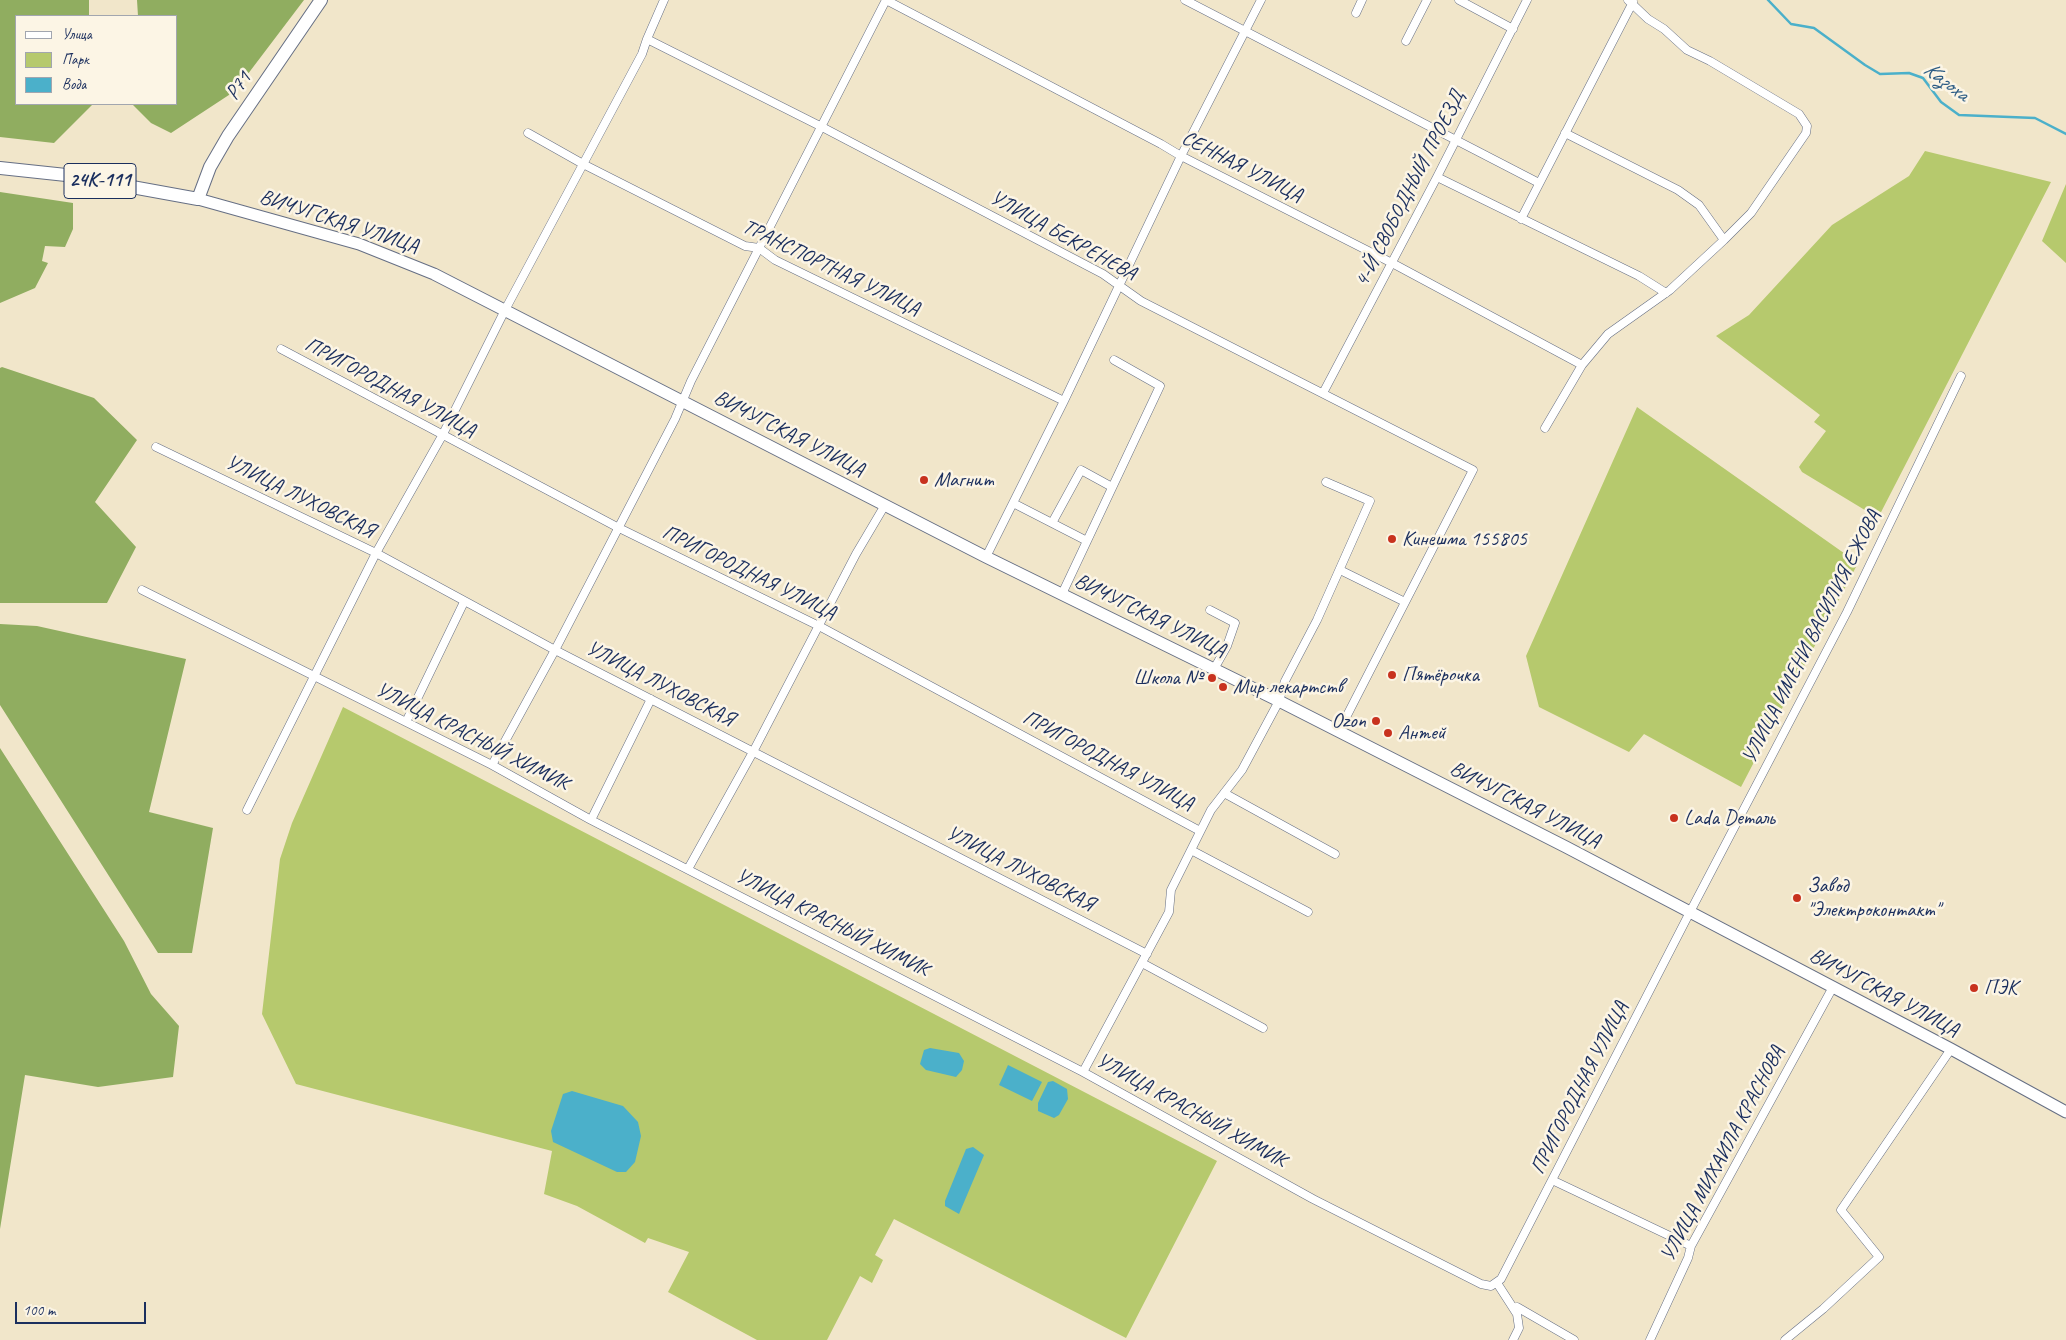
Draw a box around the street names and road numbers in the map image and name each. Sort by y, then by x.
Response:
street label: Р71 [220,67,258,105]
street label: 4-Й СВОБОДНЫЙ ПРОЕЗД [1350,87,1470,291]
street label: СЕННАЯ УЛИЦА [1177,126,1307,208]
road number: 24К-111 [64,164,136,198]
street label: ВИЧУГСКАЯ УЛИЦА [256,184,422,260]
street label: УЛИЦА БЕКРЕНЕВА [985,185,1141,287]
street label: ТРАНСПОРТНАЯ УЛИЦА [738,214,924,322]
street label: ПРИГОРОДНАЯ УЛИЦА [300,332,480,444]
street label: ВИЧУГСКАЯ УЛИЦА [709,385,869,483]
street label: УЛИЦА ЛУХОВСКАЯ [221,450,379,544]
street label: УЛИЦА ИМЕНИ ВАСИЛИЯ ЕЖОВА [1737,506,1887,768]
street label: ПРИГОРОДНАЯ УЛИЦА [658,520,840,626]
street label: ВИЧУГСКАЯ УЛИЦА [1070,568,1230,664]
street label: УЛИЦА ЛУХОВСКАЯ [582,636,738,732]
street label: УЛИЦА КРАСНЫЙ ХИМИК [371,677,573,797]
street label: ПРИГОРОДНАЯ УЛИЦА [1018,705,1198,817]
street label: ВИЧУГСКАЯ УЛИЦА [1445,756,1605,854]
street label: УЛИЦА ЛУХОВСКАЯ [942,821,1098,917]
street label: УЛИЦА КРАСНЫЙ ХИМИК [731,863,933,983]
street label: ВИЧУГСКАЯ УЛИЦА [1805,943,1963,1043]
street label: ПРИГОРОДНАЯ УЛИЦА [1526,998,1634,1178]
street label: УЛИЦА МИХАИЛА КРАСНОВА [1655,1042,1791,1266]
street label: УЛИЦА КРАСНЫЙ ХИМИК [1092,1048,1290,1174]

